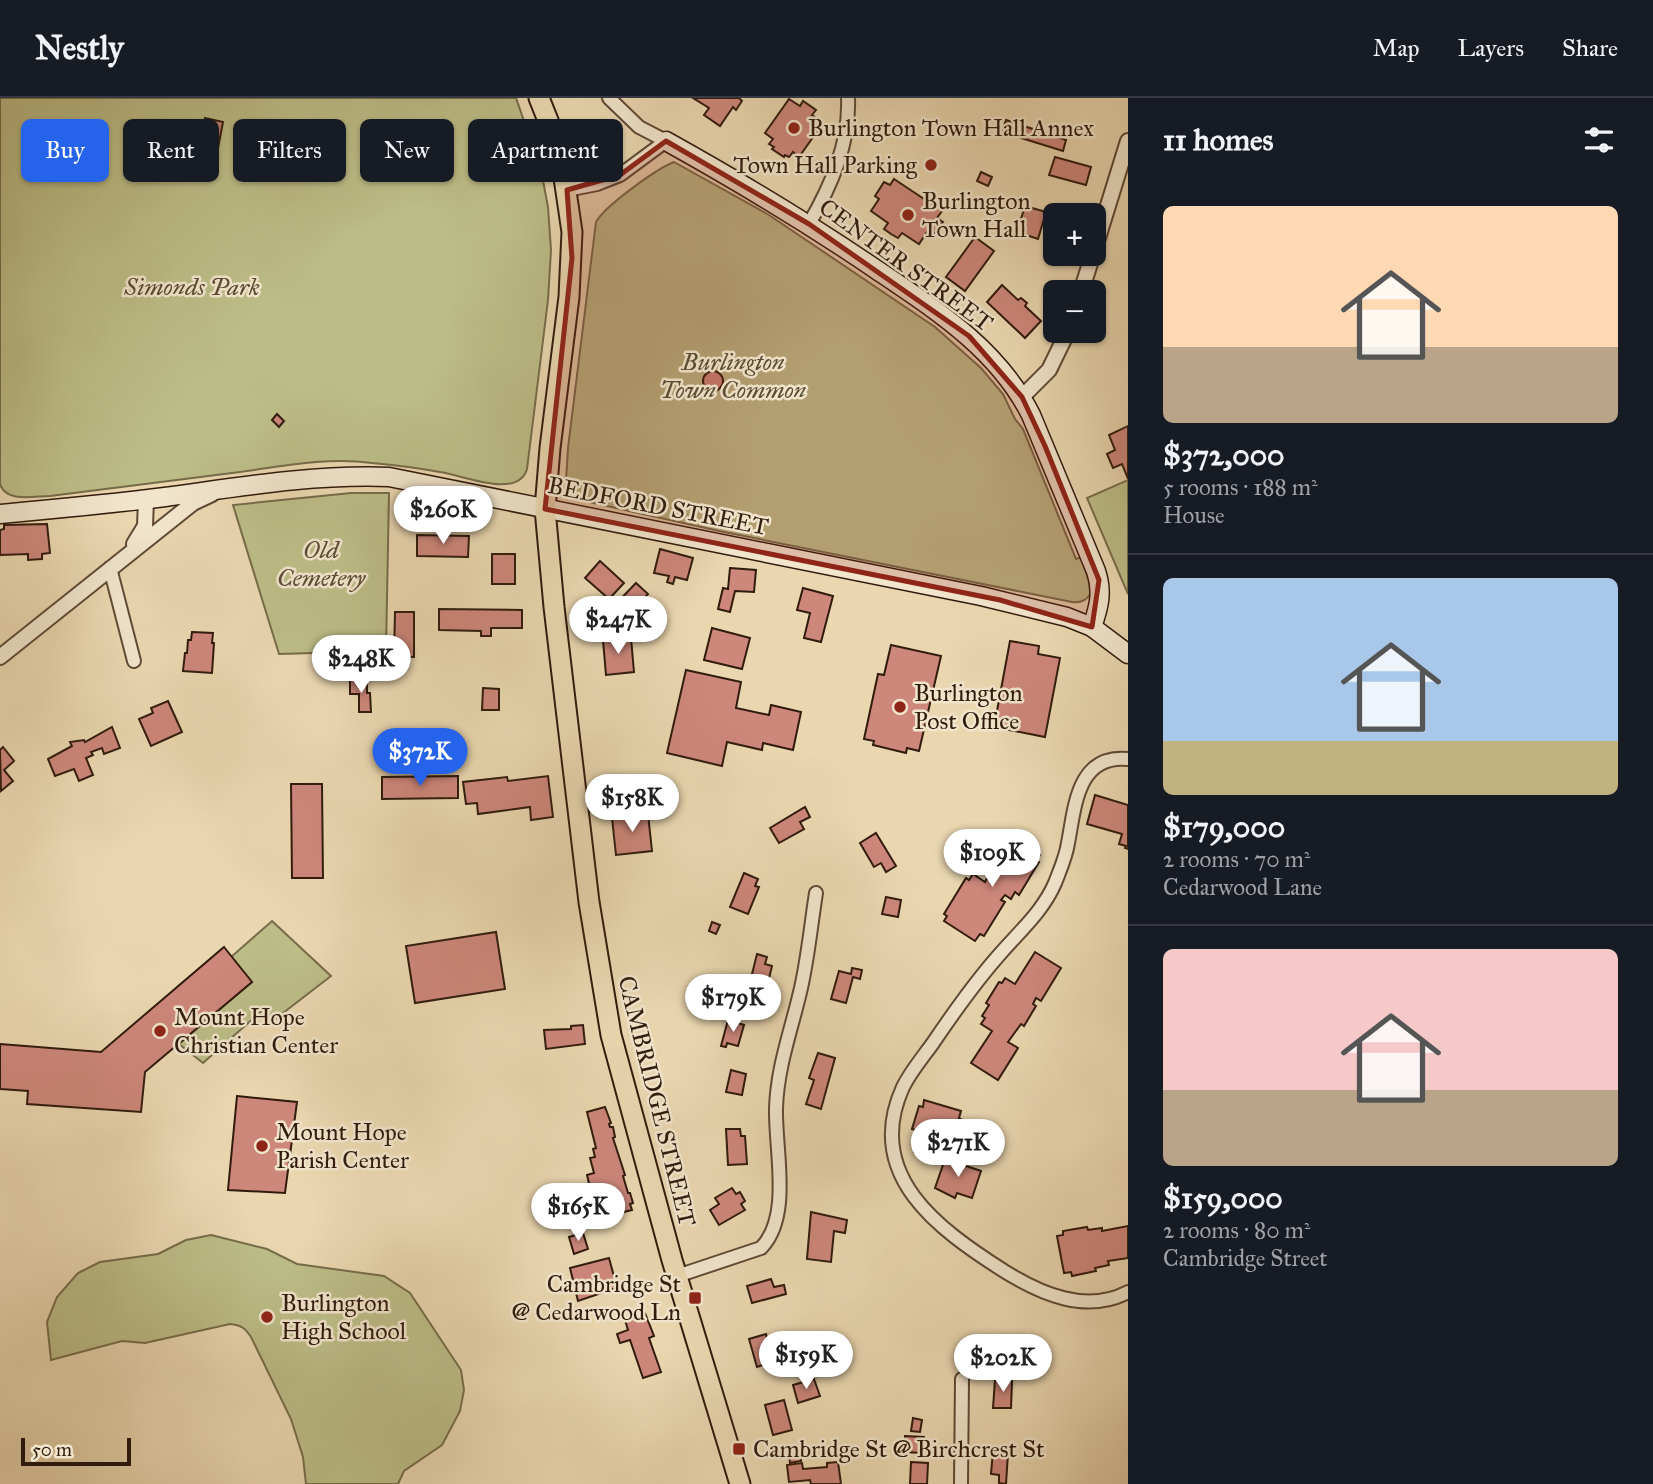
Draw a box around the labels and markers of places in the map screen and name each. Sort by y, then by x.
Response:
place label: Burlington Town Hall Annex [808,113,1094,143]
marker: Burlington Town Hall Annex [786,120,802,136]
place label: Town Hall Parking [733,150,918,180]
marker: Town Hall Parking [923,157,939,173]
place label: Burlington Town Hall [922,186,1031,244]
marker: Burlington Town Hall [900,207,916,223]
pin: $260K [394,486,492,546]
pin: $247K [569,596,667,656]
pin: $248K [312,636,410,695]
place label: Burlington Post Office [914,678,1023,736]
marker: Burlington Post Office [892,699,908,715]
pin: $372K [371,728,469,788]
pin: $158K [583,774,681,834]
pin: $109K [943,830,1041,889]
pin: $179K [684,974,782,1034]
place label: Mount Hope Christian Center [174,1002,338,1060]
marker: Mount Hope Christian Center [152,1023,168,1039]
place label: Mount Hope Parish Center [276,1117,409,1175]
pin: $271K [909,1119,1007,1179]
marker: Mount Hope Parish Center [254,1138,270,1154]
pin: $165K [529,1184,627,1243]
place label: Cambridge St @ Cedarwood Ln [512,1269,682,1327]
place label: Burlington High School [281,1288,407,1346]
marker: Cambridge St @ Cedarwood Ln [687,1290,703,1306]
marker: Burlington High School [259,1309,275,1325]
pin: $159K [757,1332,855,1391]
pin: $202K [954,1334,1052,1394]
place label: Cambridge St @ Birchcrest St [753,1434,1045,1464]
marker: Cambridge St @ Birchcrest St [731,1441,747,1457]

